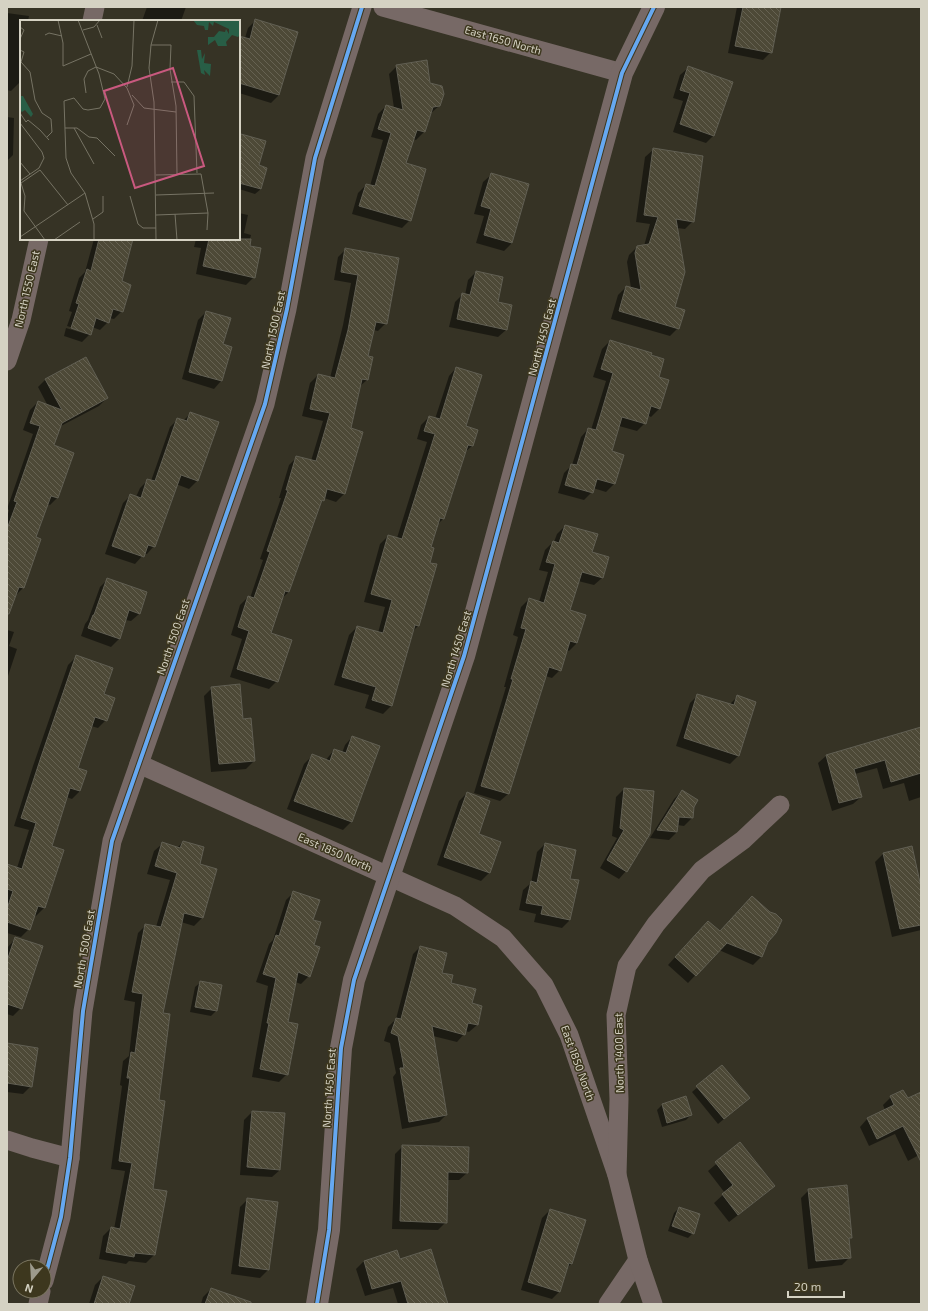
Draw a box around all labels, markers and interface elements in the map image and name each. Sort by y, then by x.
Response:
inset map [20,20,240,240]
street label: East 1650 North [463,22,543,57]
street label: North 1550 East [11,249,42,329]
street label: North 1500 East [258,290,287,370]
street label: North 1450 East [525,297,558,377]
street label: North 1500 East [153,597,192,677]
street label: North 1450 East [438,609,473,689]
street label: East 1850 North [296,829,374,874]
street label: North 1500 East [70,909,97,989]
street label: North 1400 East [611,1013,626,1093]
street label: East 1850 North [559,1023,598,1102]
street label: North 1450 East [319,1048,338,1128]
north arrow [12,1259,52,1299]
scale bar [788,1273,844,1299]
text: 20 m [794,1279,821,1293]
text: N [23,1282,35,1296]

